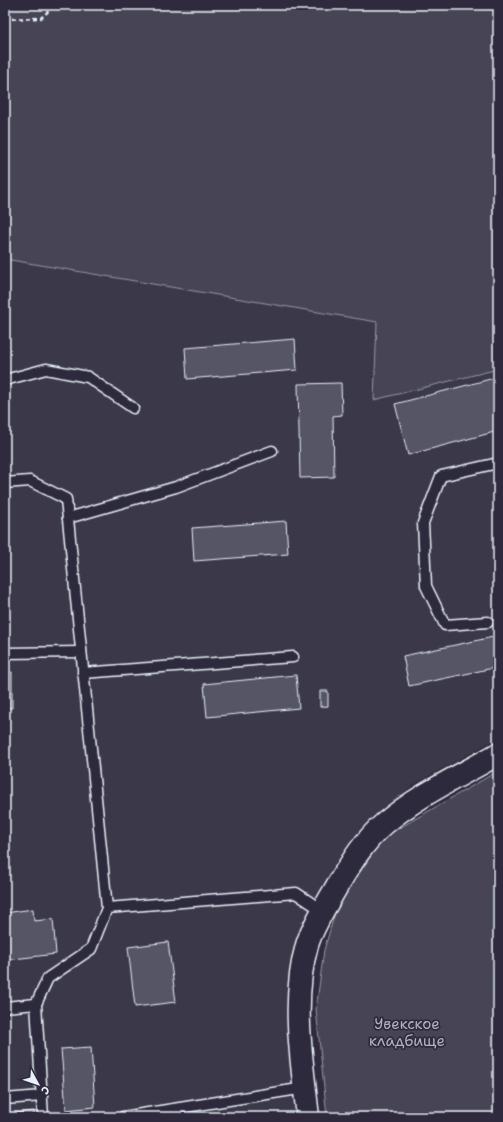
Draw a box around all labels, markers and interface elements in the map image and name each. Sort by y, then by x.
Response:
park label: Увекское кладбище [369,1014,445,1051]
north arrow [18,1064,58,1104]
text: С [37,1083,53,1098]

